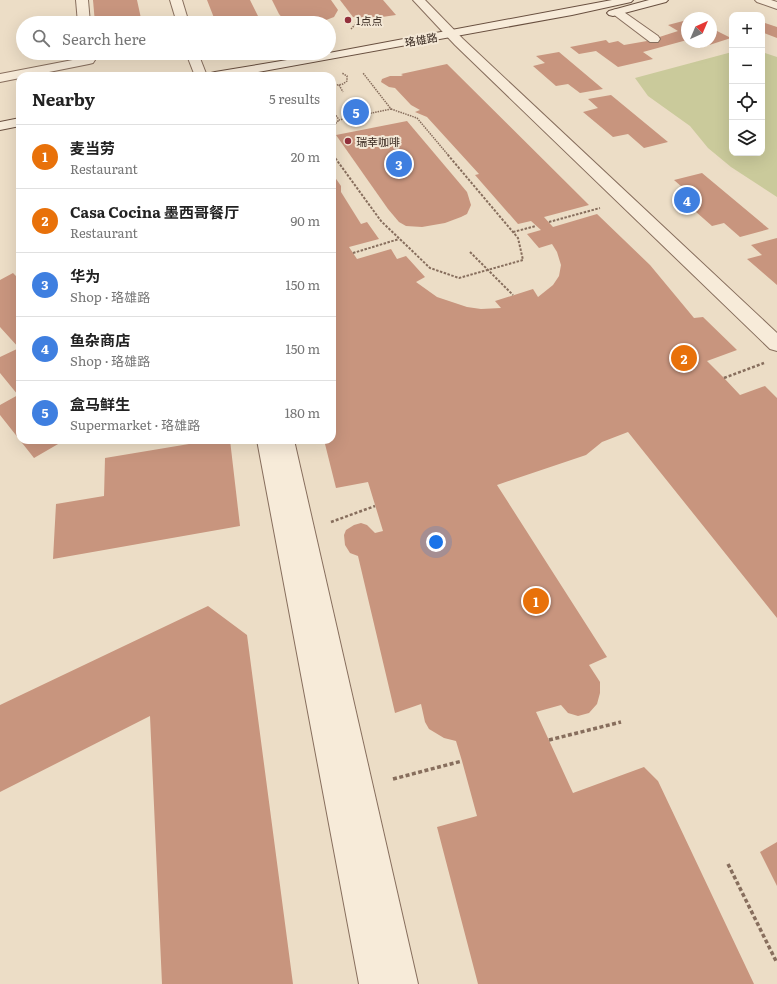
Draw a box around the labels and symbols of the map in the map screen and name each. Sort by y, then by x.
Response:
place label: 1点点 [356,12,382,28]
north arrow [681,12,717,48]
marker: 1点点 [343,15,353,25]
street label: 珞雄路 [403,28,439,50]
pin: 5 [343,97,369,127]
place label: 瑞幸咖啡 [356,133,400,149]
marker: 瑞幸咖啡 [343,136,353,146]
pin: 3 [386,149,412,179]
pin: 4 [674,185,700,215]
pin: 2 [671,343,697,373]
your location [426,532,446,552]
pin: 1 [523,586,549,616]

